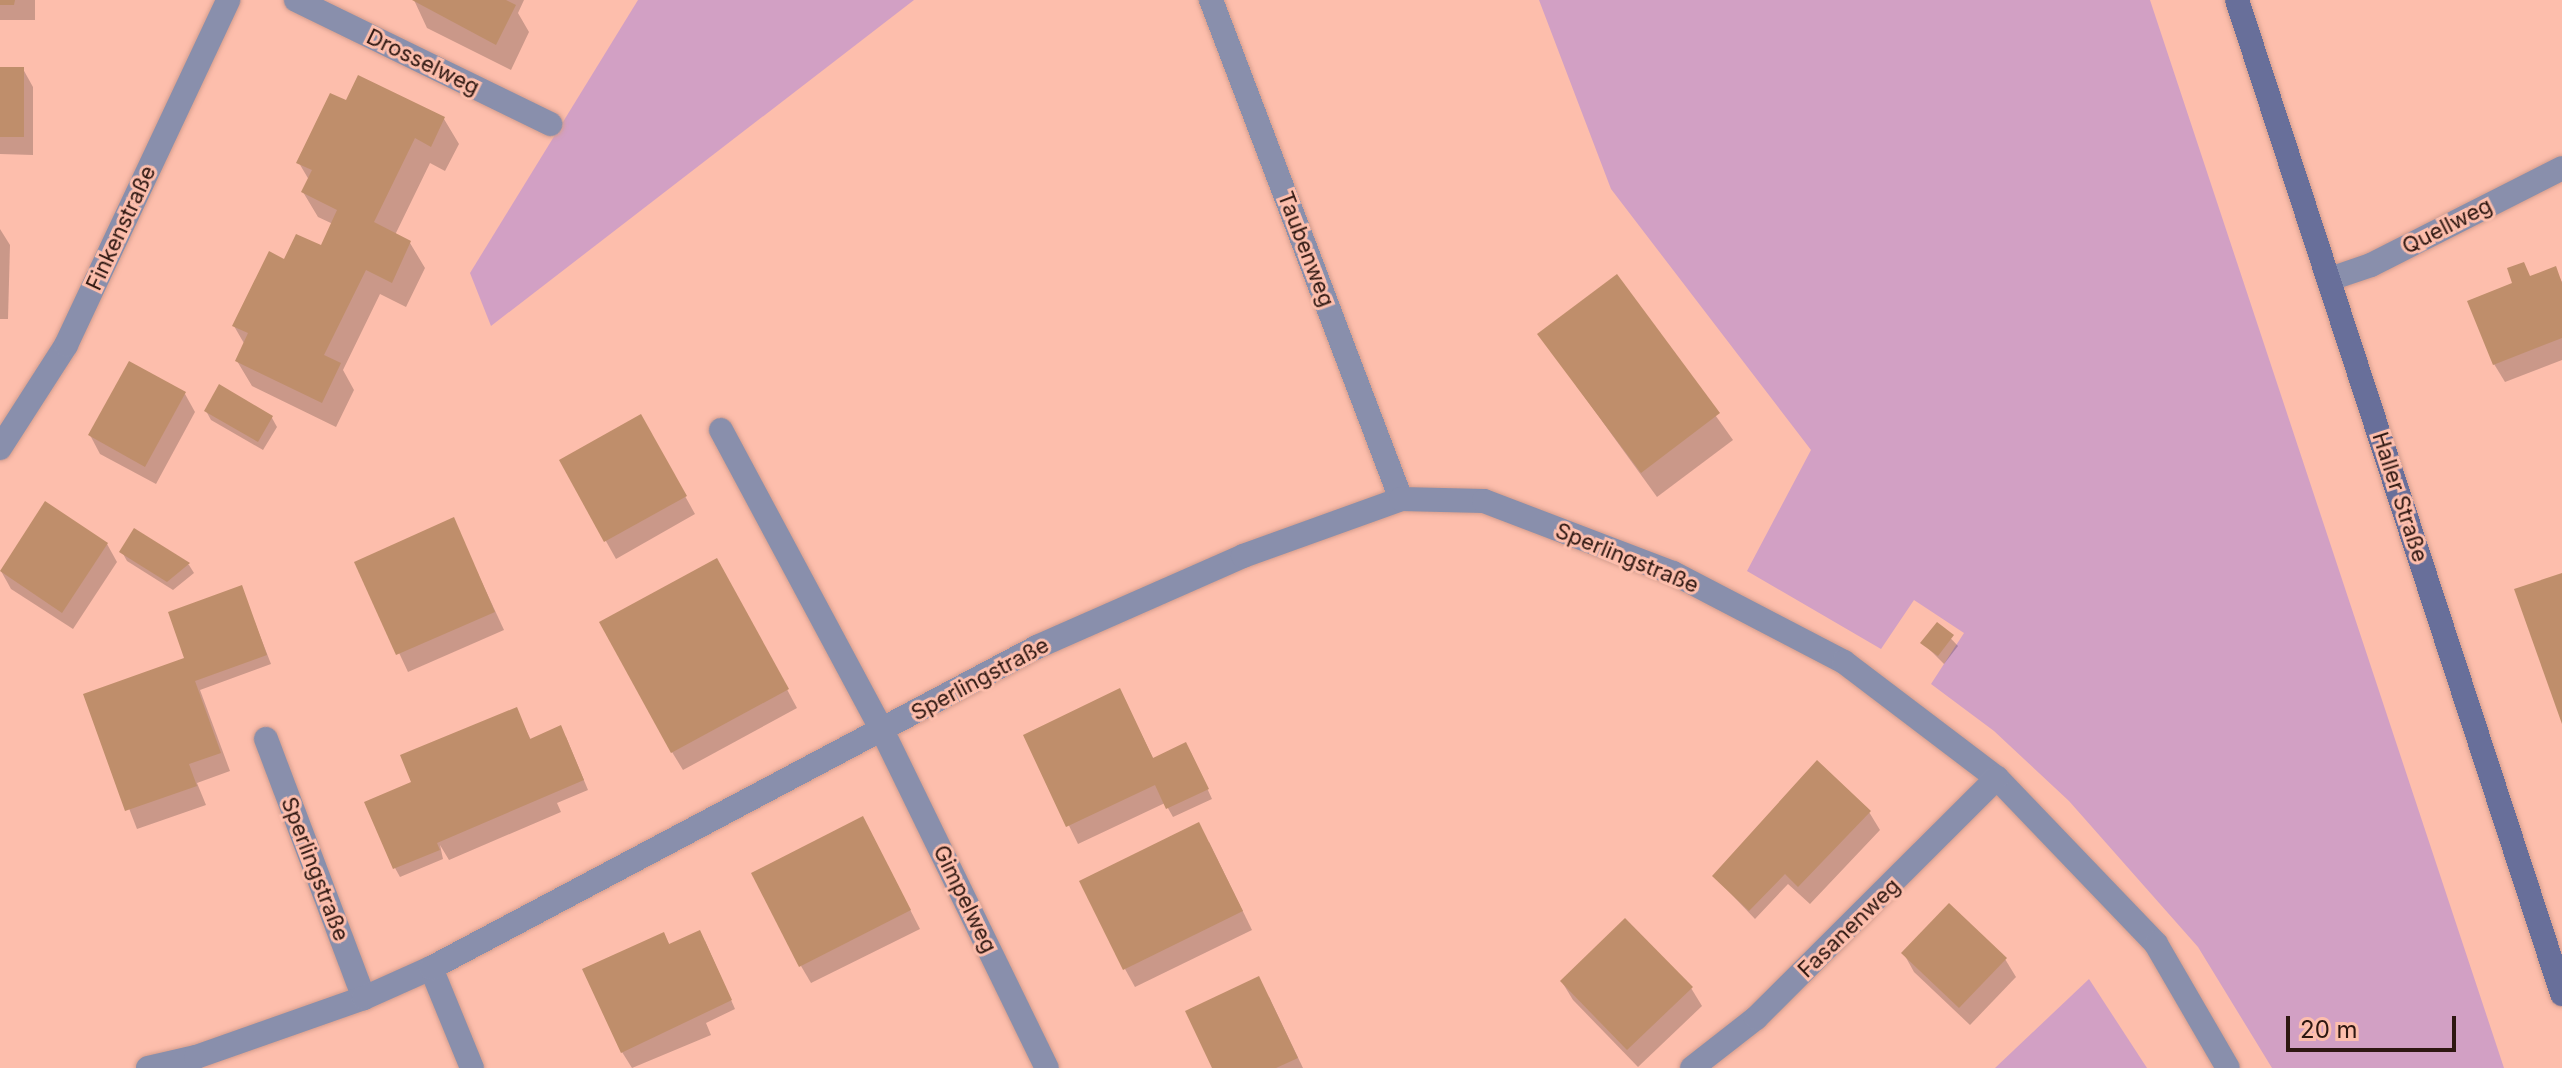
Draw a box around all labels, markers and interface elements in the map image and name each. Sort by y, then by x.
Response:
street label: Drosselweg [362,23,484,101]
street label: Finkenstraße [81,161,161,295]
street label: Taubenweg [1272,188,1340,310]
street label: Quellweg [2398,192,2496,260]
street label: Haller Straße [2367,429,2433,565]
street label: Sperlingstraße [1552,517,1702,599]
street label: Sperlingstraße [907,632,1053,726]
street label: Sperlingstraße [275,793,355,945]
street label: Gimpelweg [928,841,1002,957]
street label: Fasanenweg [1793,873,1905,983]
scale bar [2290,1000,2460,1050]
text: 20 m [2300,1015,2358,1044]

